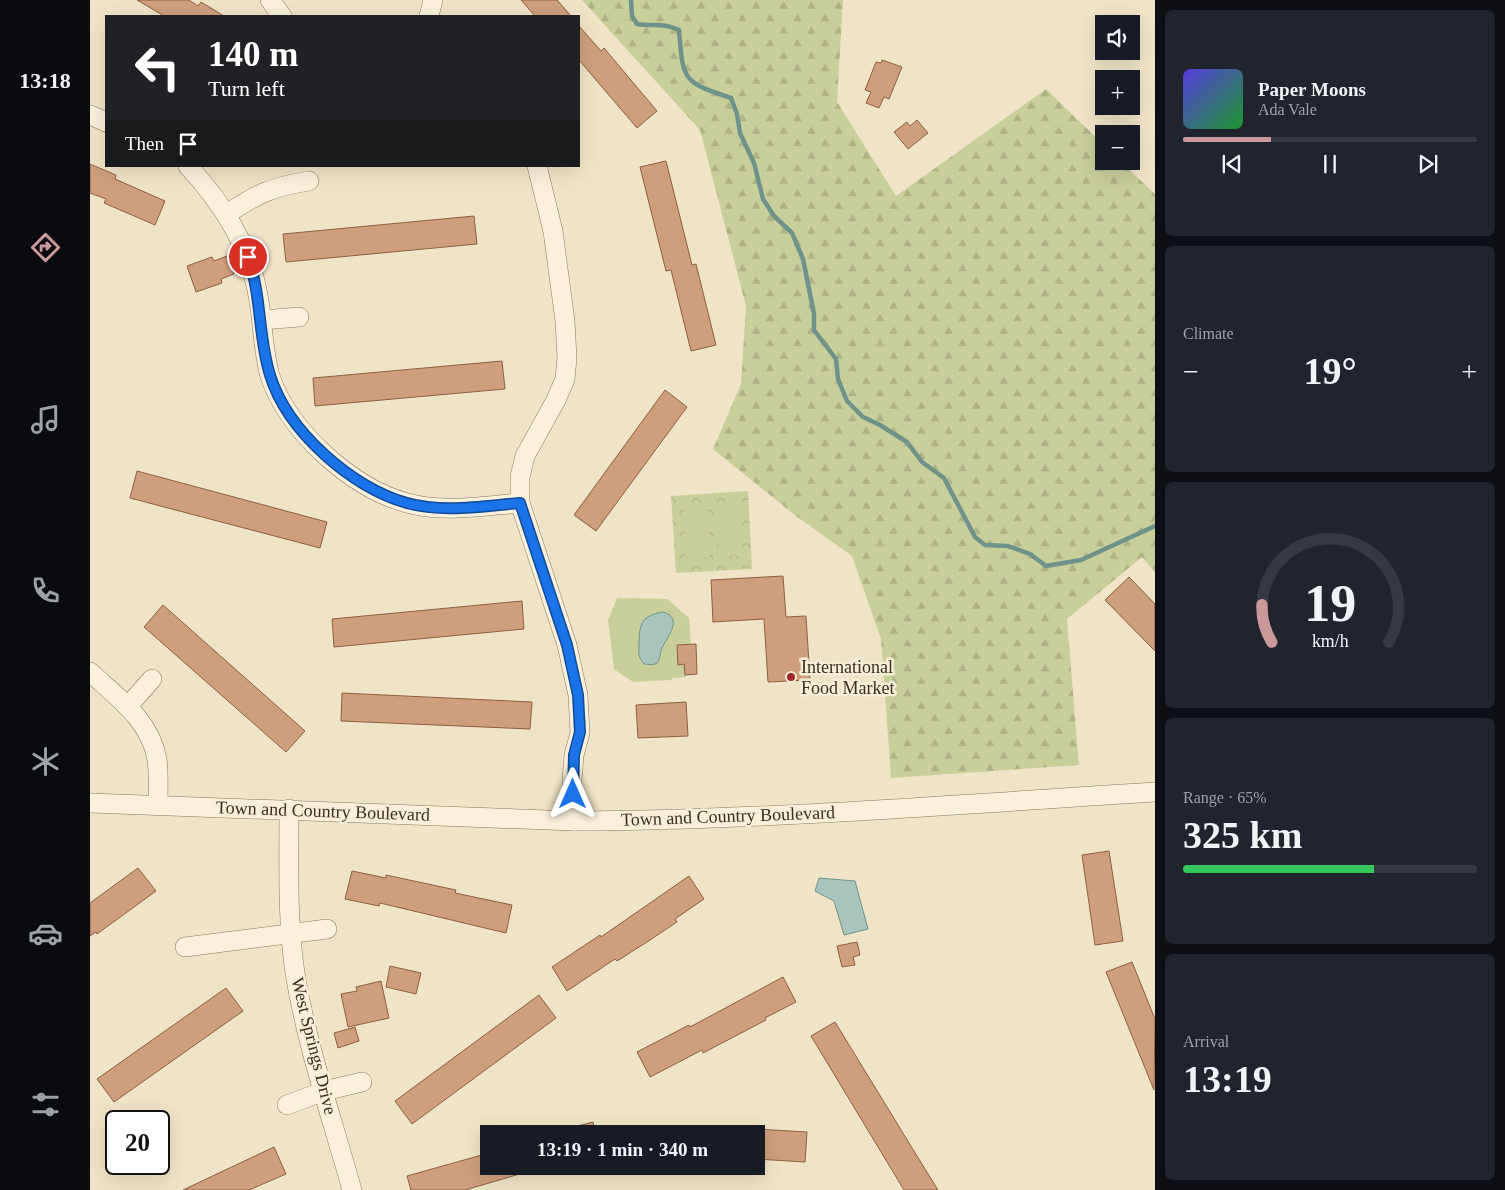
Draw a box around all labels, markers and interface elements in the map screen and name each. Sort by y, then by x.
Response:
map controls [1095,15,1140,170]
button: sound [1095,15,1140,60]
icon: left [125,35,190,100]
text: 140 m [208,35,298,74]
text: 13:18 [19,68,71,93]
button: + [1095,70,1140,115]
text: Turn left [208,76,285,101]
text: Paper Moons [1258,79,1366,100]
text: Ada Vale [1258,101,1317,118]
button: − [1095,125,1140,170]
icon: arrive [174,130,202,158]
text: Then [125,133,164,154]
icon: previous [1218,150,1246,178]
icon: pause [1316,150,1344,178]
icon: next [1414,150,1442,178]
icon: directions [28,230,63,265]
pin [227,236,269,278]
icon: arrive [234,243,262,271]
text: Climate [1183,325,1234,342]
text: 19° [1303,350,1357,392]
text: − [1183,356,1199,387]
text: + [1461,356,1477,387]
icon: music [28,402,63,437]
icon: phone [28,573,63,608]
text: 19 [1304,575,1356,632]
text: km/h [1312,631,1348,651]
place label: International Food Market [801,657,895,698]
marker: International Food Market [785,671,797,683]
icon: climate [28,744,63,779]
position arrow [546,767,598,819]
text: Range · 65% [1183,789,1267,806]
street label: Town and Country Boulevard [216,797,430,825]
street label: Town and Country Boulevard [621,802,835,830]
text: 325 km [1183,814,1302,856]
icon: car [28,916,63,951]
street label: West Springs Drive [287,975,341,1117]
text: Arrival [1183,1033,1229,1050]
text: 13:19 [1183,1058,1272,1100]
icon: filters [28,1087,63,1122]
speed limit sign: 20 [105,1110,170,1175]
text: 13:19 · 1 min · 340 m [537,1139,708,1160]

